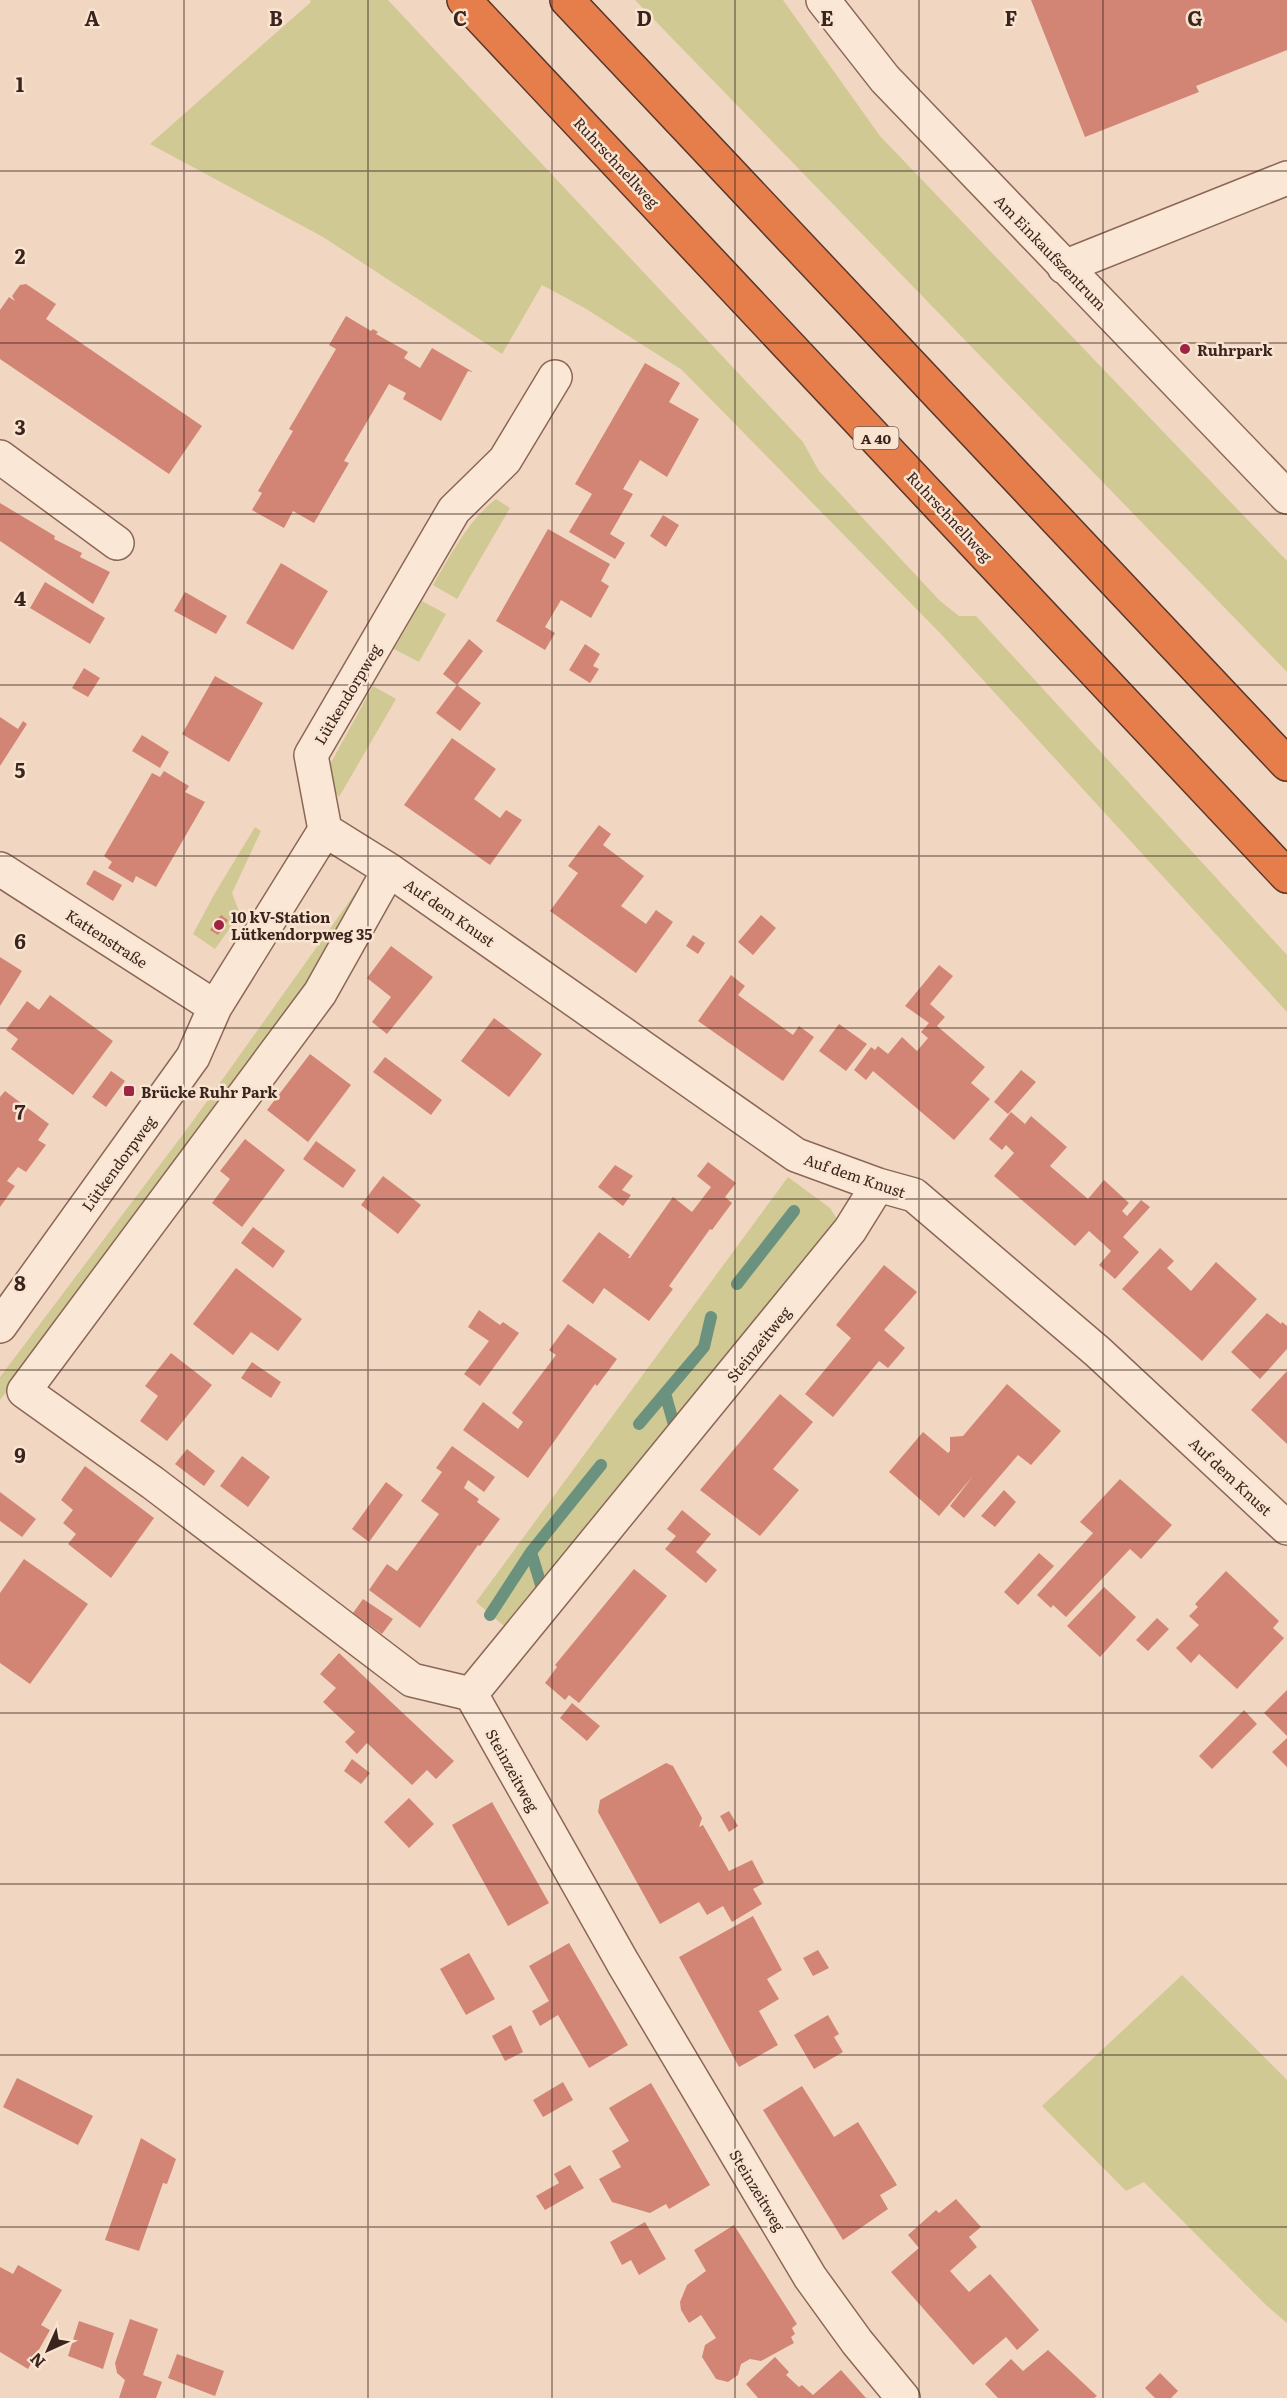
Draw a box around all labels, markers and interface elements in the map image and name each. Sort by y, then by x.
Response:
text: A [84,2,100,32]
text: B [269,2,283,32]
text: C [453,2,467,32]
text: D [636,2,652,32]
text: E [820,2,834,32]
text: F [1005,2,1018,32]
text: G [1187,2,1203,32]
text: 1 [16,68,24,98]
street label: Ruhrschnellweg [569,112,666,213]
street label: Am Einkaufszentrum [990,189,1113,315]
text: 2 [15,240,26,270]
place label: Ruhrpark [1197,338,1273,361]
marker: Ruhrpark [1178,342,1192,356]
text: 3 [14,411,26,441]
road number: A 40 [854,427,898,449]
street label: Ruhrschnellweg [902,466,999,567]
text: 4 [14,582,26,612]
street label: Lütkendorpweg [308,639,386,749]
text: 5 [15,754,26,784]
street label: Auf dem Knust [400,872,500,952]
street label: Kattenstraße [61,903,153,973]
place label: 10 kV-Station Lütkendorpweg 35 [231,905,372,945]
marker: 10 kV-Station Lütkendorpweg 35 [212,918,226,932]
text: 6 [14,925,26,955]
place label: Brücke Ruhr Park [141,1080,278,1103]
marker: Brücke Ruhr Park [122,1084,136,1098]
text: 7 [15,1096,26,1126]
street label: Lütkendorpweg [75,1110,161,1216]
street label: Auf dem Knust [801,1147,909,1203]
text: 8 [14,1267,26,1297]
street label: Steinzeitweg [720,1301,796,1387]
street label: Auf dem Knust [1184,1431,1278,1521]
text: 9 [14,1439,26,1469]
street label: Steinzeitweg [481,1724,546,1816]
street label: Steinzeitweg [725,2145,792,2236]
north arrow [18,2320,78,2380]
text: N [23,2348,50,2375]

